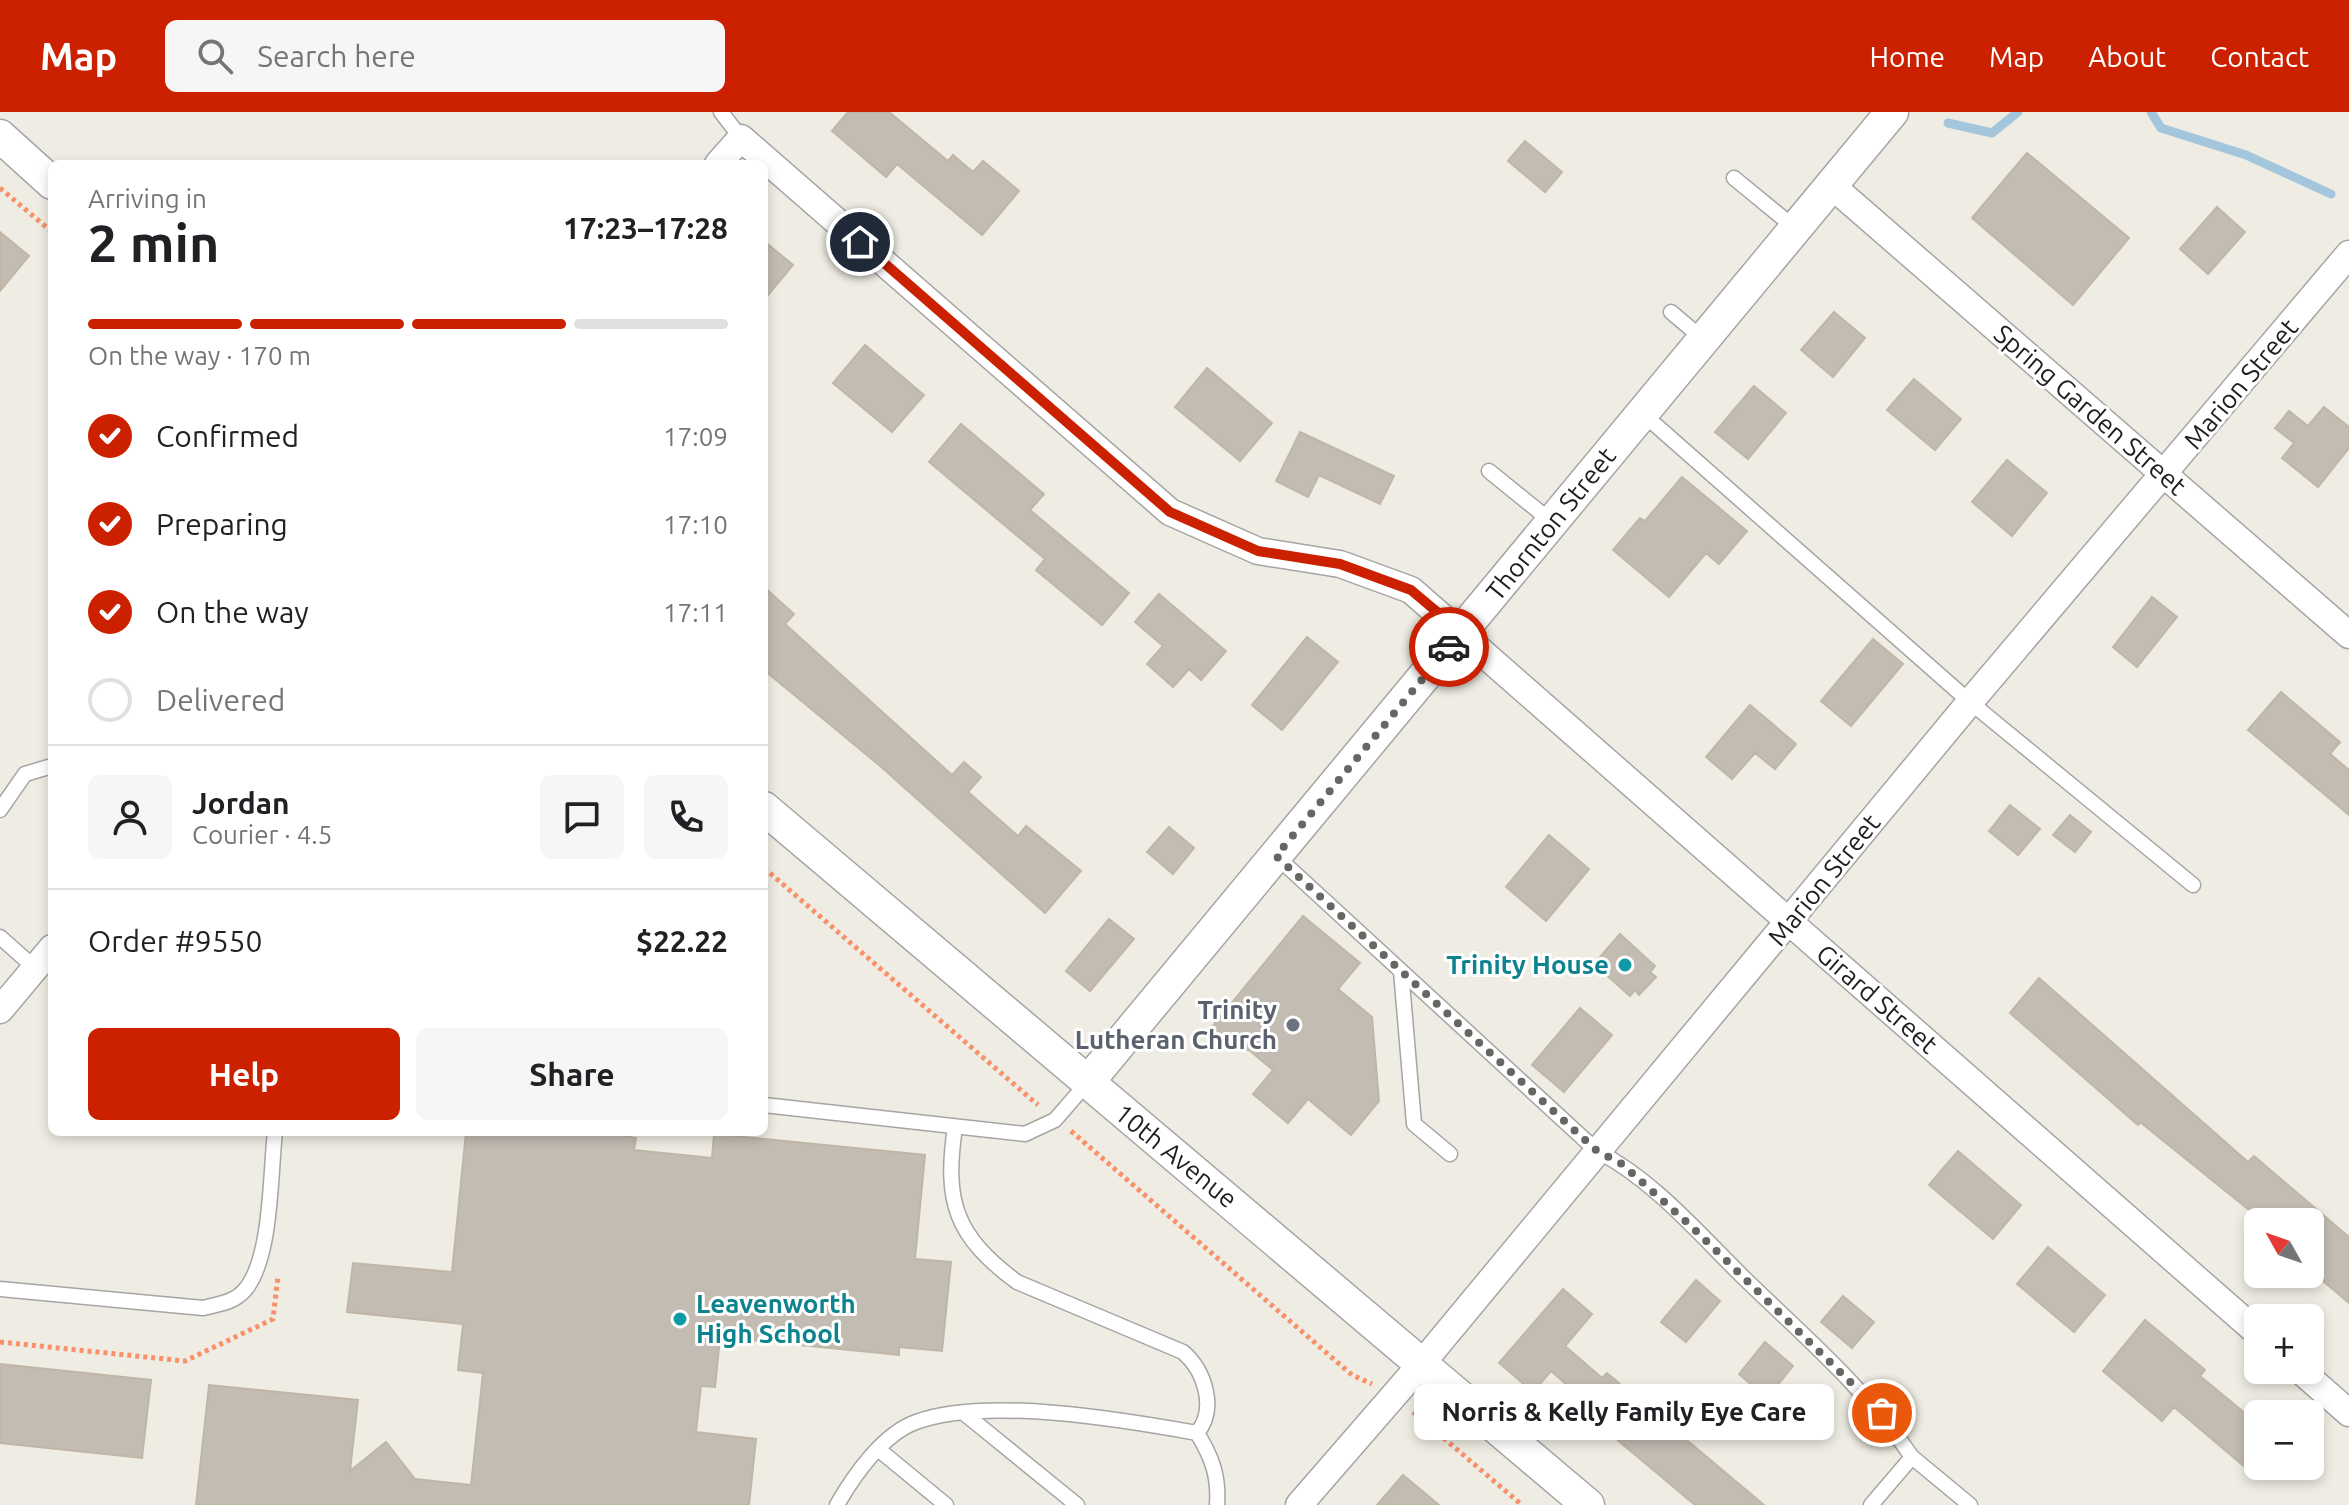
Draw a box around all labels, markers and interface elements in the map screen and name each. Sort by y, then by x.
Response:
search box [165,20,725,92]
icon: search [193,34,237,78]
text: Map [40,35,117,77]
text: Search here [257,39,416,73]
text: Home [1870,41,1945,72]
text: Map [1989,41,2044,72]
text: About [2088,41,2166,72]
text: Contact [2210,41,2309,72]
text: Arriving in [88,184,207,213]
pin [826,208,894,276]
text: 17:23–17:28 [563,211,728,245]
text: 2 min [88,214,219,272]
icon: home [838,220,882,264]
street label: Marion Street [2178,313,2303,455]
street label: Spring Garden Street [1989,319,2192,501]
text: On the way · 170 m [88,341,311,370]
icon: check [88,414,132,458]
text: Confirmed [156,419,299,453]
text: 17:09 [663,422,728,451]
street label: Thornton Street [1480,442,1621,606]
icon: check [88,502,132,546]
text: Preparing [156,507,288,541]
text: 17:10 [663,510,728,539]
icon: check [88,590,132,634]
text: On the way [156,595,309,629]
text: 17:11 [663,598,728,627]
courier [1409,607,1489,687]
icon: car [1427,625,1471,669]
text: Delivered [156,683,285,717]
button: person [88,775,172,859]
button: chat [540,775,624,859]
button: phone [644,775,728,859]
text: Jordan [192,786,290,820]
street label: Marion Street [1762,808,1885,951]
text: Courier · 4.5 [192,820,332,849]
text: Order #9550 [88,924,262,958]
text: $22.22 [636,924,728,958]
street label: Girard Street [1811,938,1944,1059]
place label: Trinity House [1446,950,1609,979]
marker: Trinity House [1616,956,1634,974]
place label: Trinity Lutheran Church [1075,995,1277,1054]
marker: Trinity Lutheran Church [1284,1016,1302,1034]
button: Help [88,1028,400,1120]
button: Share [416,1028,728,1120]
street label: 10th Avenue [1110,1098,1243,1213]
north arrow [2244,1208,2324,1288]
map controls [2244,1208,2324,1480]
place label: Leavenworth High School [696,1289,856,1348]
button: + [2244,1304,2324,1384]
marker: Leavenworth High School [671,1310,689,1328]
pin [1848,1379,1916,1447]
callout: Norris & Kelly Family Eye Care [1414,1385,1834,1441]
icon: bag [1860,1391,1904,1435]
text: Norris & Kelly Family Eye Care [1442,1397,1806,1426]
button: − [2244,1400,2324,1480]

